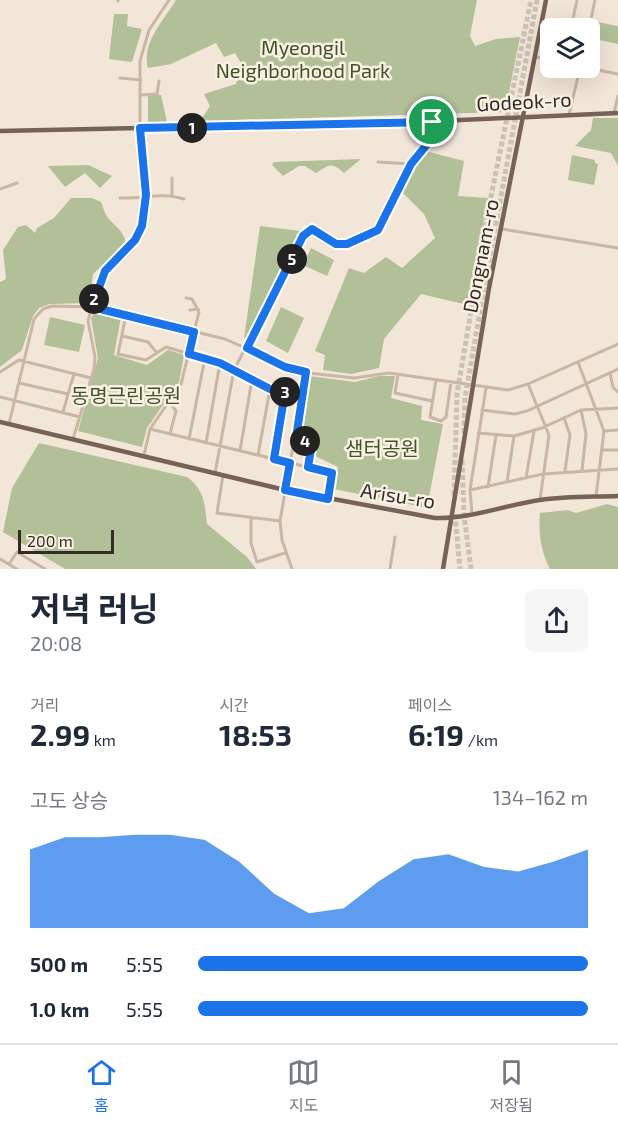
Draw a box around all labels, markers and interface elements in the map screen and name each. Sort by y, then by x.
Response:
map controls [540,18,600,78]
button: layers [540,18,600,78]
park label: Myeongil Neighborhood Park [216,35,390,82]
street label: Godeok-ro [476,87,572,115]
pin [406,96,457,147]
icon: arrive [415,105,448,138]
pin: 1 [177,113,207,143]
text: 1 [189,118,195,137]
street label: Dongnam-ro [457,197,503,315]
pin: 5 [277,244,307,274]
text: 5 [288,249,296,268]
pin: 2 [79,284,109,314]
text: 2 [89,289,99,308]
pin: 3 [270,377,300,407]
text: 3 [280,382,290,401]
park label: 동명근린공원 [71,383,181,407]
pin: 4 [290,426,320,456]
text: 4 [300,431,310,450]
park label: 샘터공원 [345,436,419,460]
street label: Arisu-ro [359,477,437,513]
scale bar [18,527,114,554]
text: 200 m [27,531,73,550]
text: 저녁 러닝 [30,588,159,628]
button: share [525,589,588,652]
text: 20:08 [30,631,82,655]
text: 거리 [30,695,59,714]
text: 시간 [219,695,248,714]
text: 페이스 [408,695,452,714]
text: 2.99 [30,716,90,752]
text: 18:53 [219,716,292,752]
text: 6:19 [408,716,464,752]
text: km [90,730,116,749]
text: /km [464,730,498,749]
text: 134–162 m [493,785,588,809]
text: 고도 상승 [30,788,108,812]
text: 500 m [30,952,88,976]
text: 5:55 [126,952,163,976]
text: 1.0 km [30,997,89,1021]
text: 5:55 [126,997,163,1021]
tab: 홈 [85,1056,118,1116]
tab: 지도 [287,1056,320,1116]
tab: 저장됨 [489,1056,533,1116]

